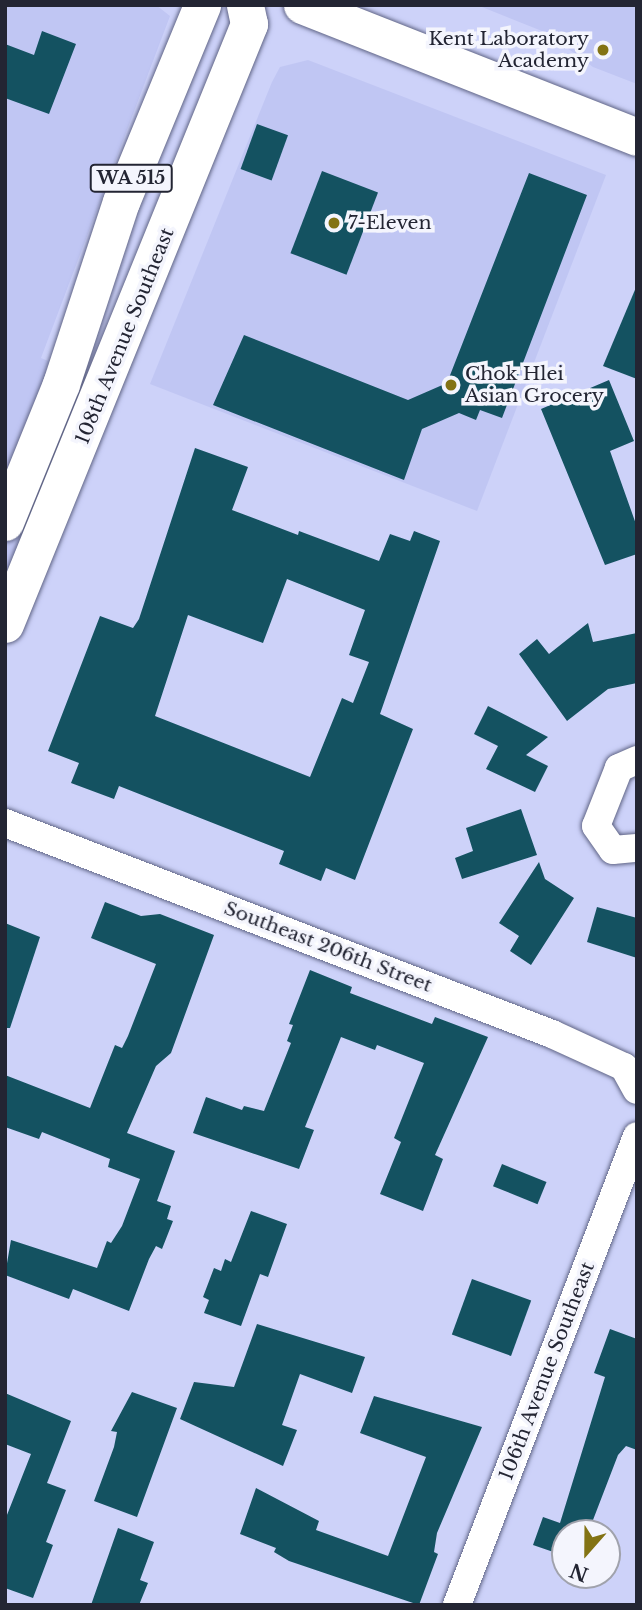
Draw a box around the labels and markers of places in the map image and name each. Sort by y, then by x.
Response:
place label: Kent Laboratory Academy [428,28,589,72]
marker: Kent Laboratory Academy [595,42,611,58]
place label: 7-Eleven [348,212,432,234]
marker: 7-Eleven [326,215,342,231]
place label: Chok Hlei Asian Grocery [465,363,604,407]
marker: Chok Hlei Asian Grocery [443,377,459,393]

